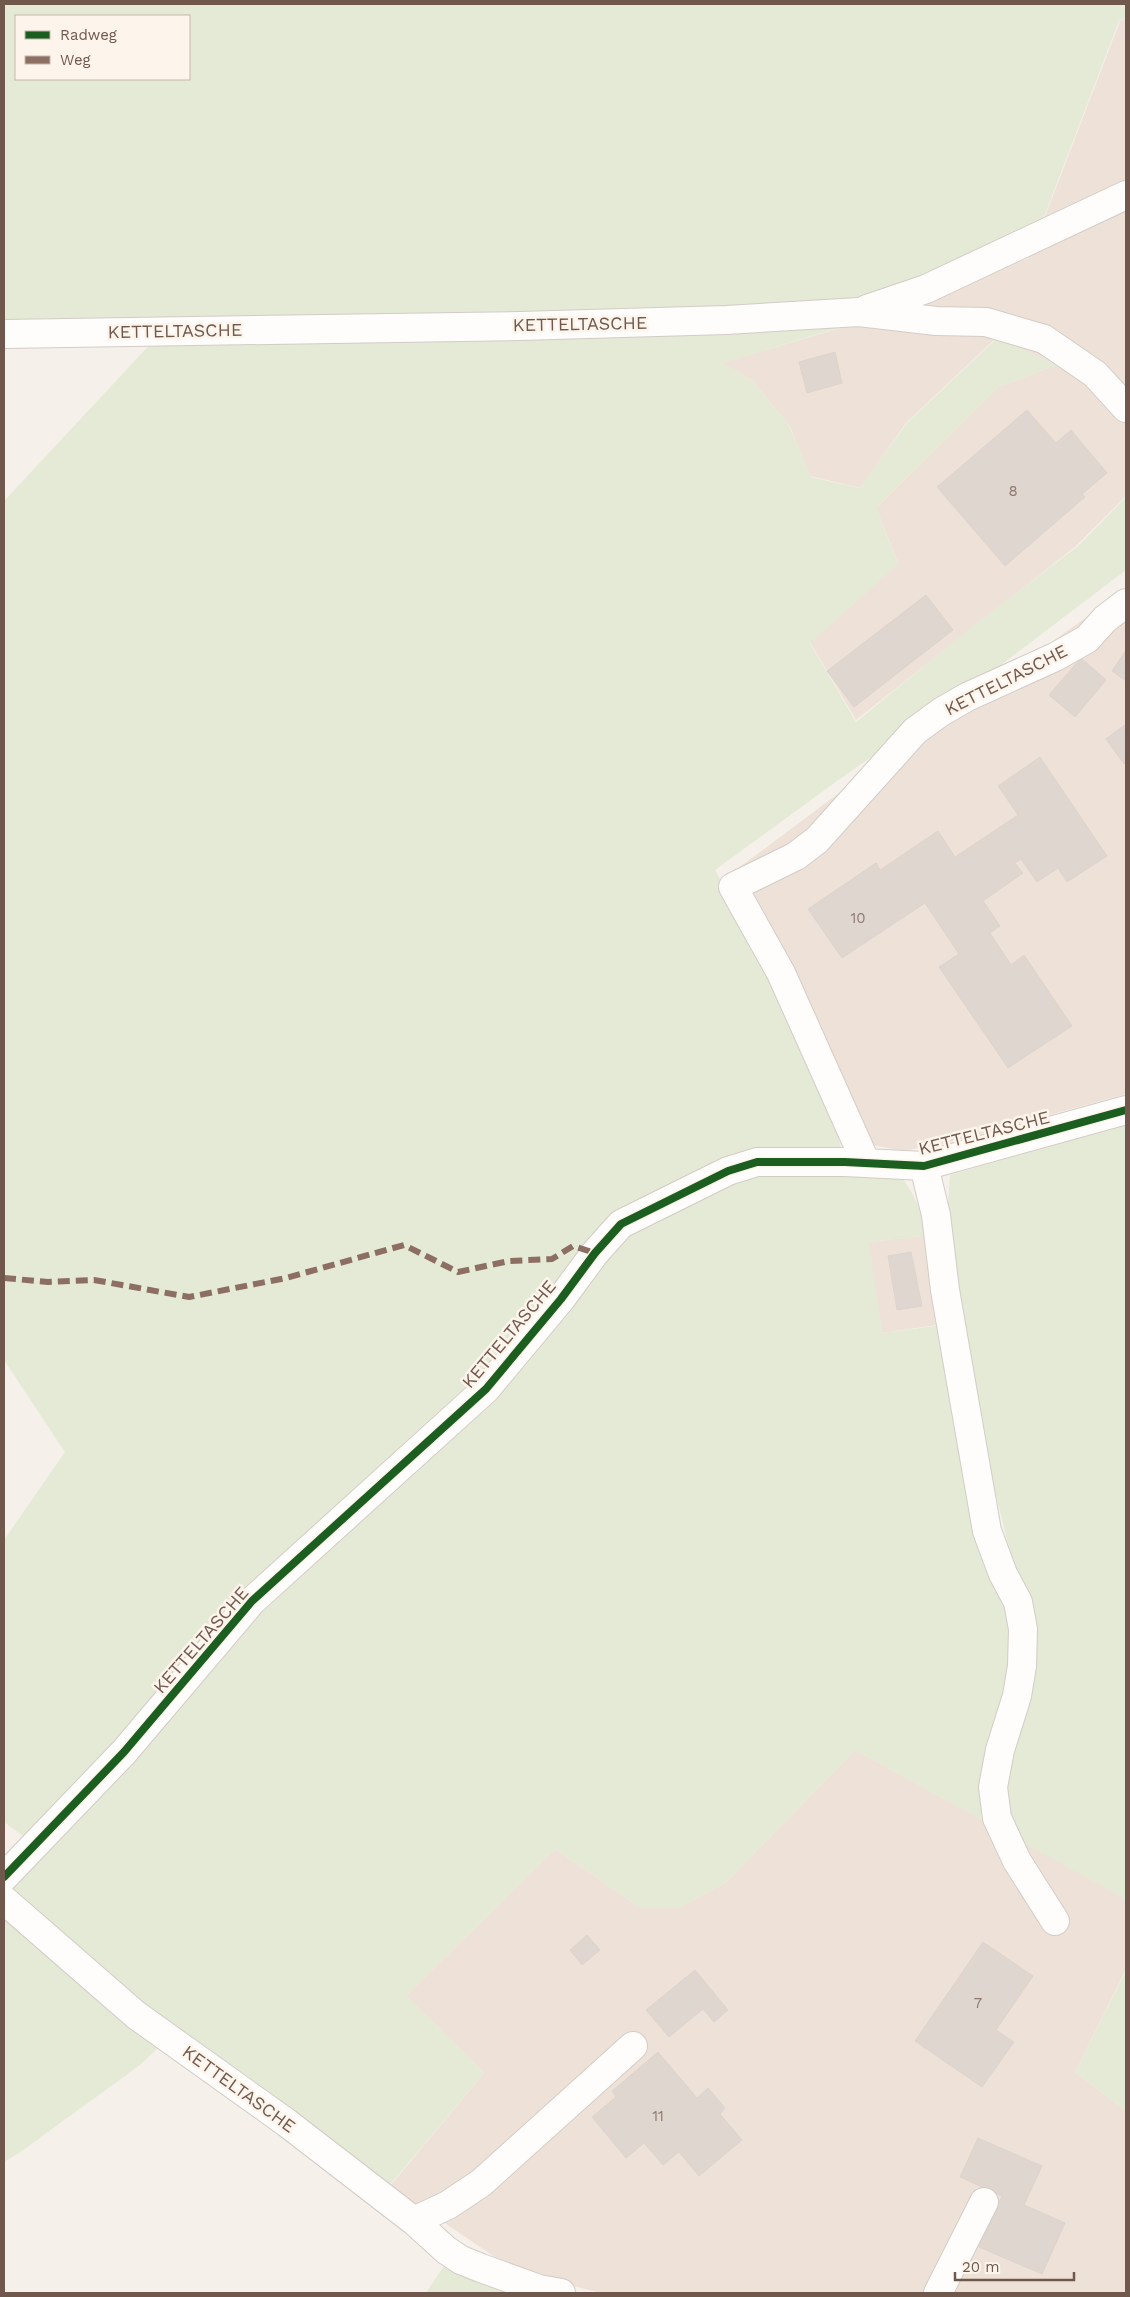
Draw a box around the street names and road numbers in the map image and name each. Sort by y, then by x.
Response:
street label: KETTELTASCHE [513,312,647,335]
street label: KETTELTASCHE [108,319,242,342]
street label: KETTELTASCHE [941,640,1070,719]
street label: KETTELTASCHE [916,1106,1052,1159]
street label: KETTELTASCHE [457,1275,560,1392]
street label: KETTELTASCHE [149,1582,253,1697]
street label: KETTELTASCHE [179,2041,300,2137]

